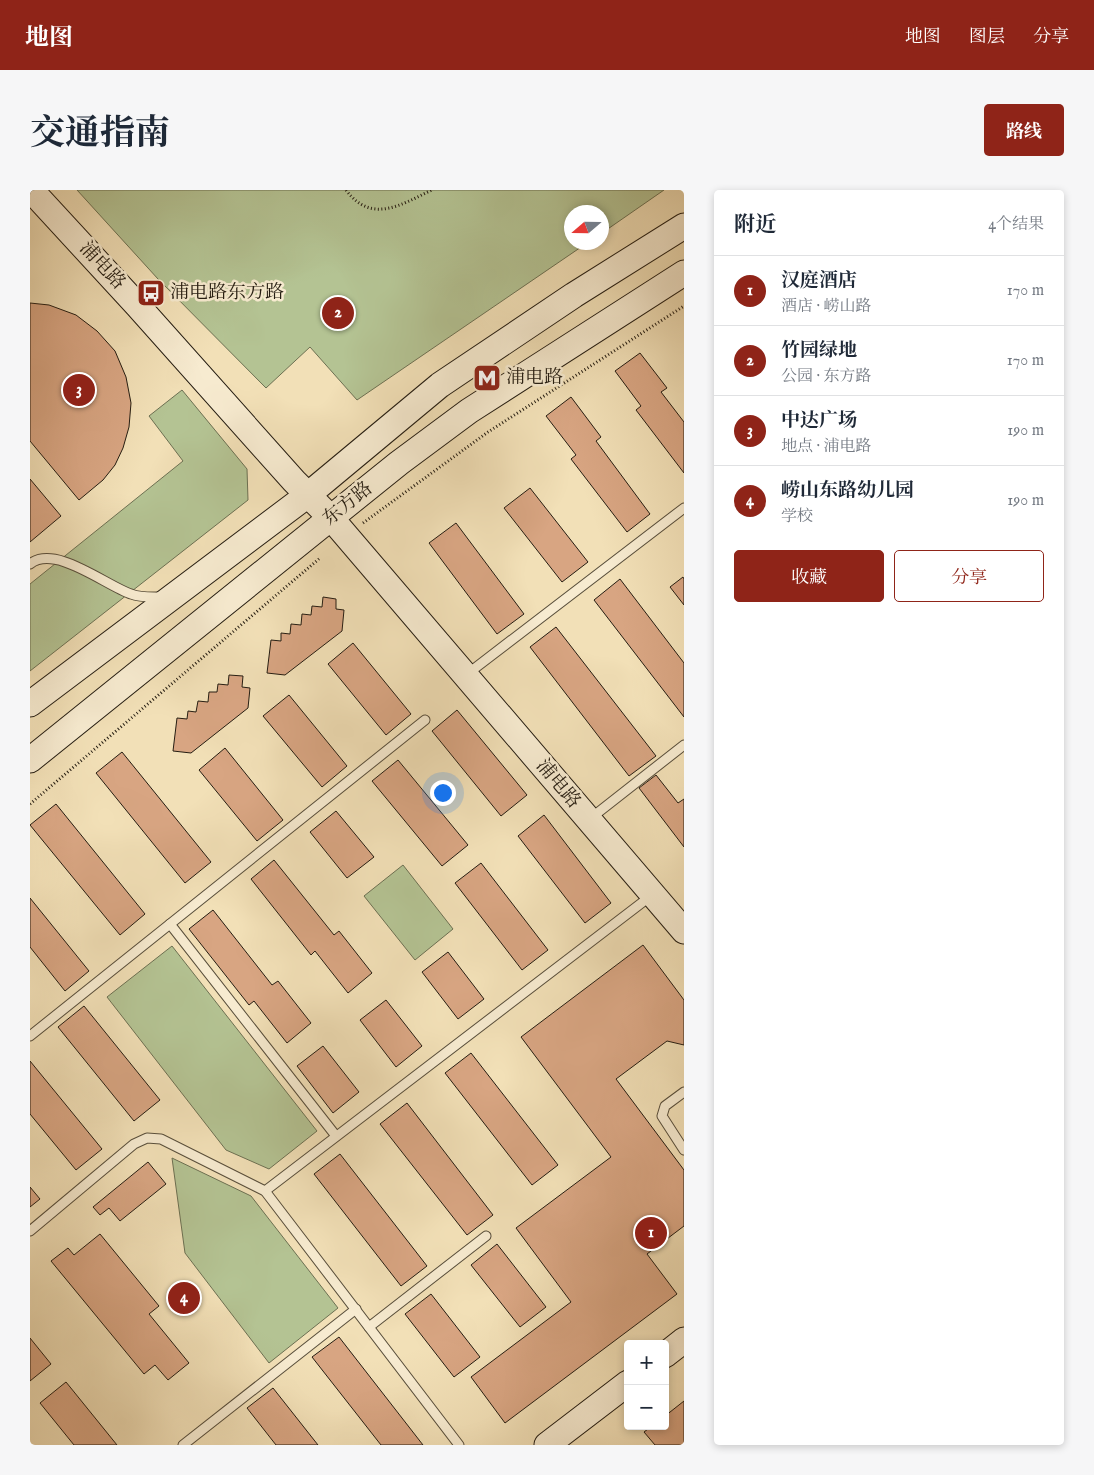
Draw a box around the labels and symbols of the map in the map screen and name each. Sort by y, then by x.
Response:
north arrow [564,205,609,250]
street label: 浦电路 [74,237,130,295]
bus stop icon: 浦电路东方路 [136,278,166,308]
place label: 浦电路东方路 [170,281,284,305]
pin: 2 [322,294,354,332]
metro station icon: 浦电路 [472,363,502,393]
place label: 浦电路 [506,366,563,390]
pin: 3 [63,371,95,409]
street label: 东方路 [318,477,378,531]
street label: 浦电路 [530,754,586,814]
your location [430,780,456,806]
pin: 1 [635,1214,667,1252]
pin: 4 [168,1279,200,1317]

